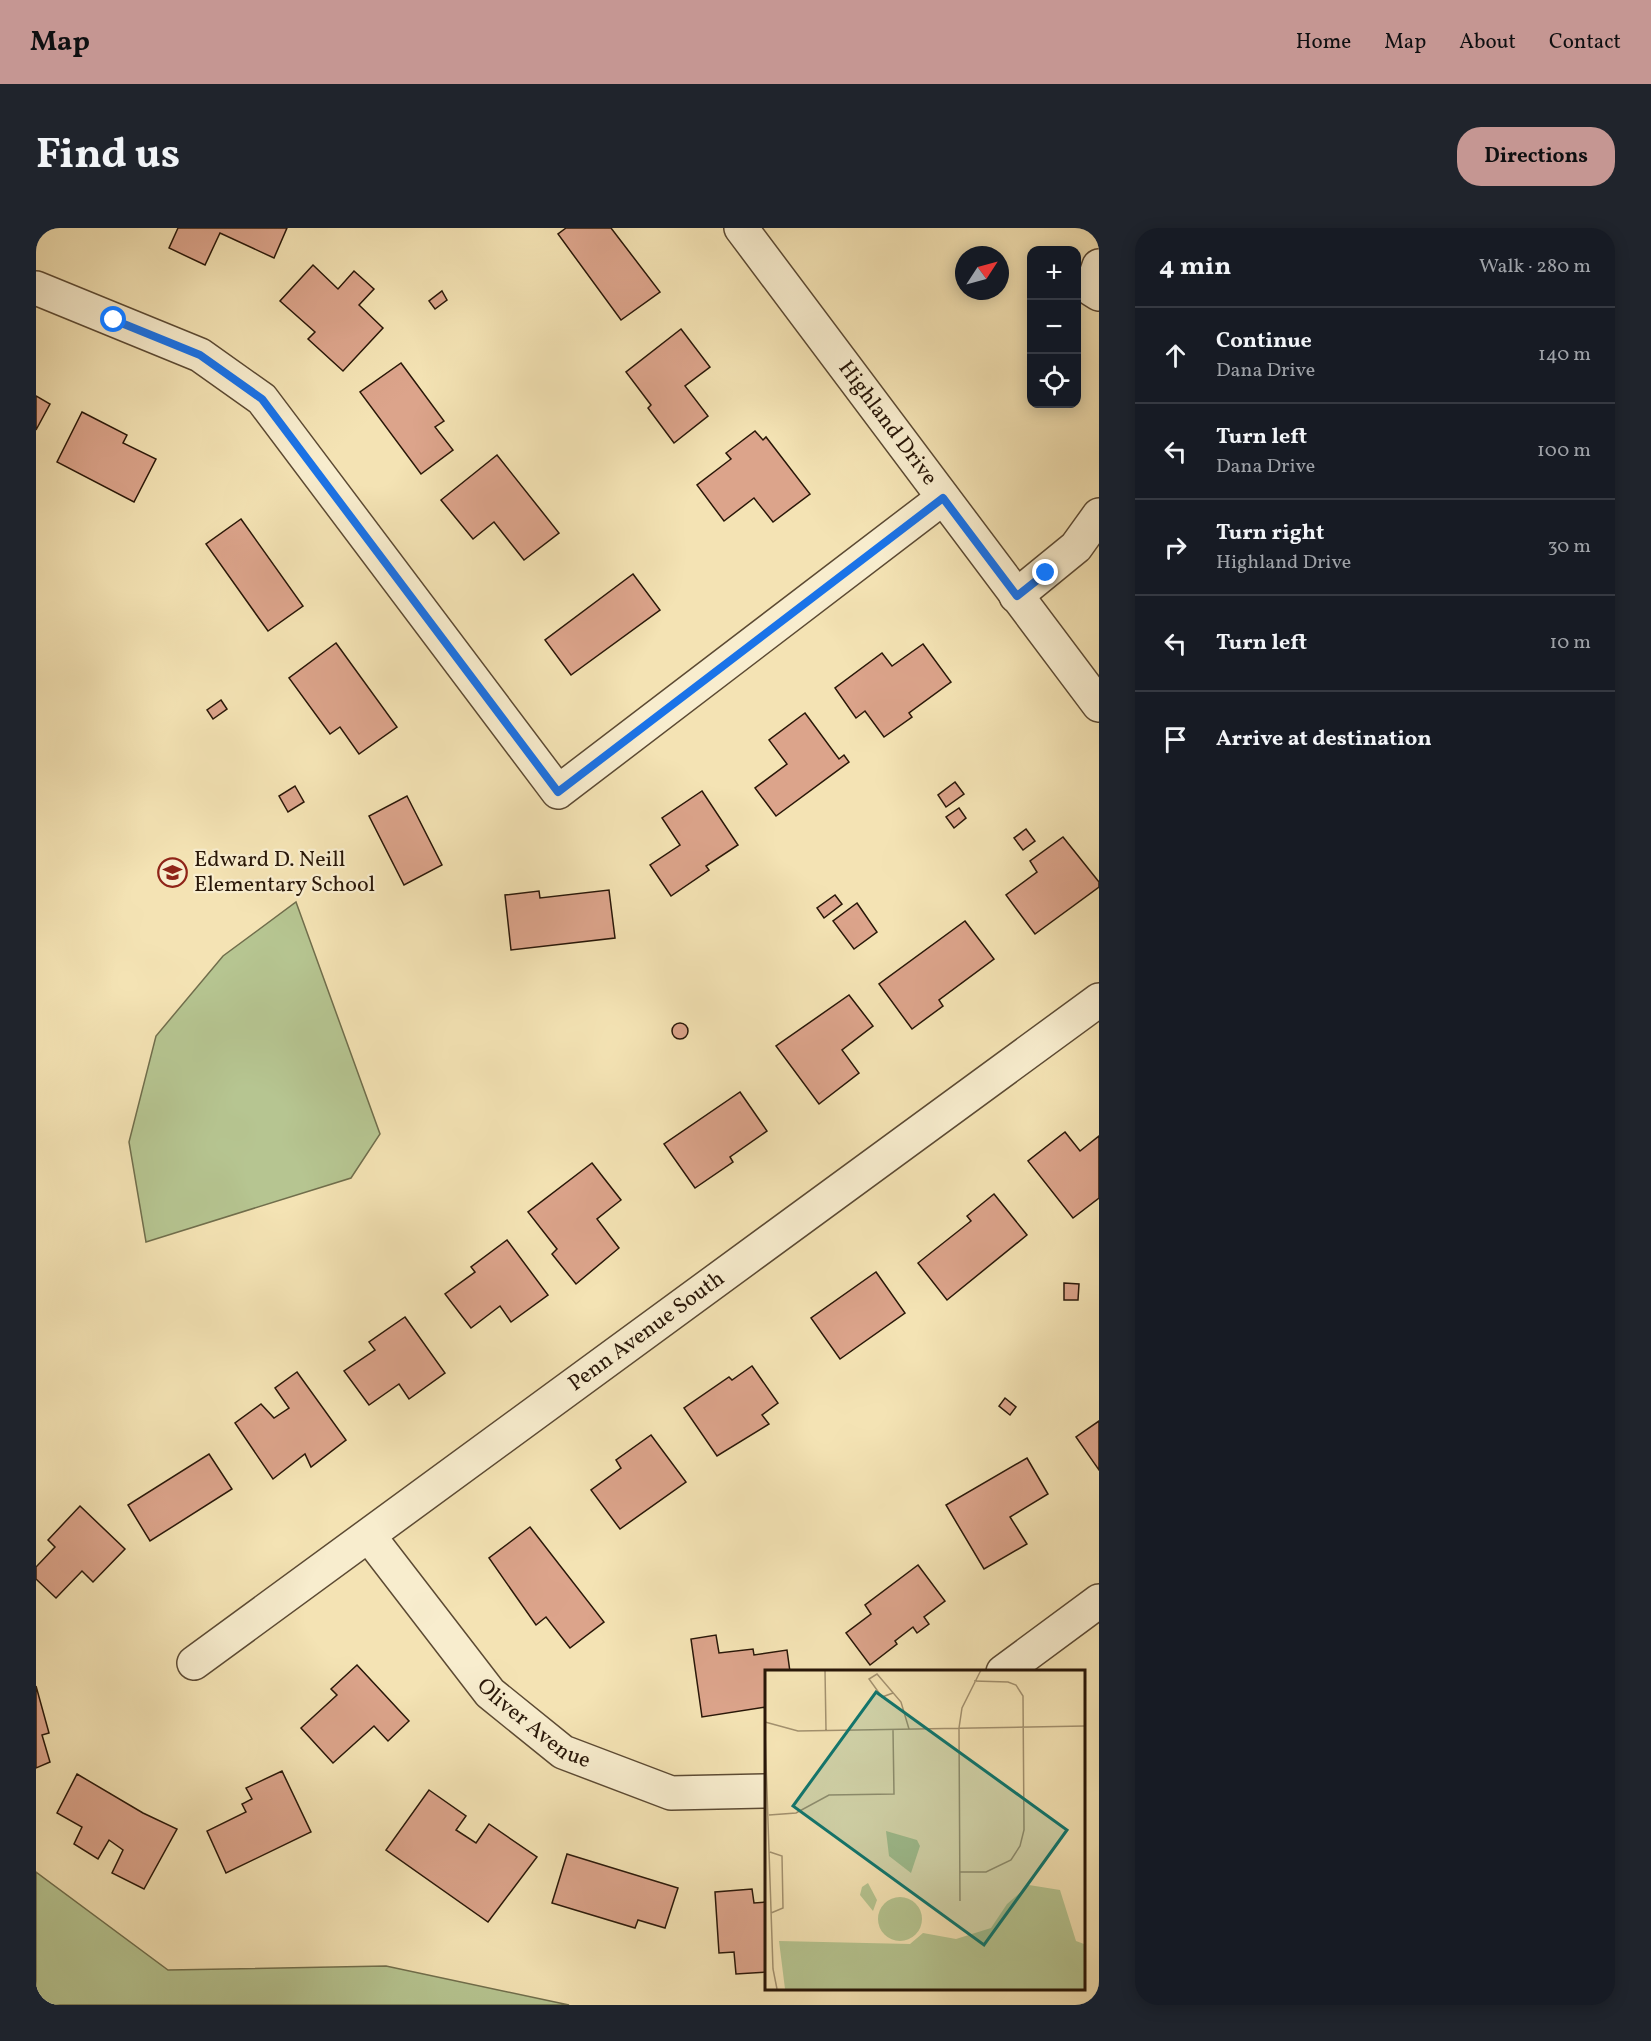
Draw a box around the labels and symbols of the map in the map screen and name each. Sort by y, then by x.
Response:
north arrow [955,246,1009,300]
route start [100,306,126,332]
street label: Highland Drive [830,354,945,492]
route end [1032,559,1058,585]
place label: Edward D. Neill Elementary School [194,845,375,901]
school or university icon: Edward D. Neill Elementary School [157,857,189,889]
street label: Penn Avenue South [562,1264,731,1399]
inset map [765,1670,1084,1990]
street label: Oliver Avenue [469,1672,595,1777]

